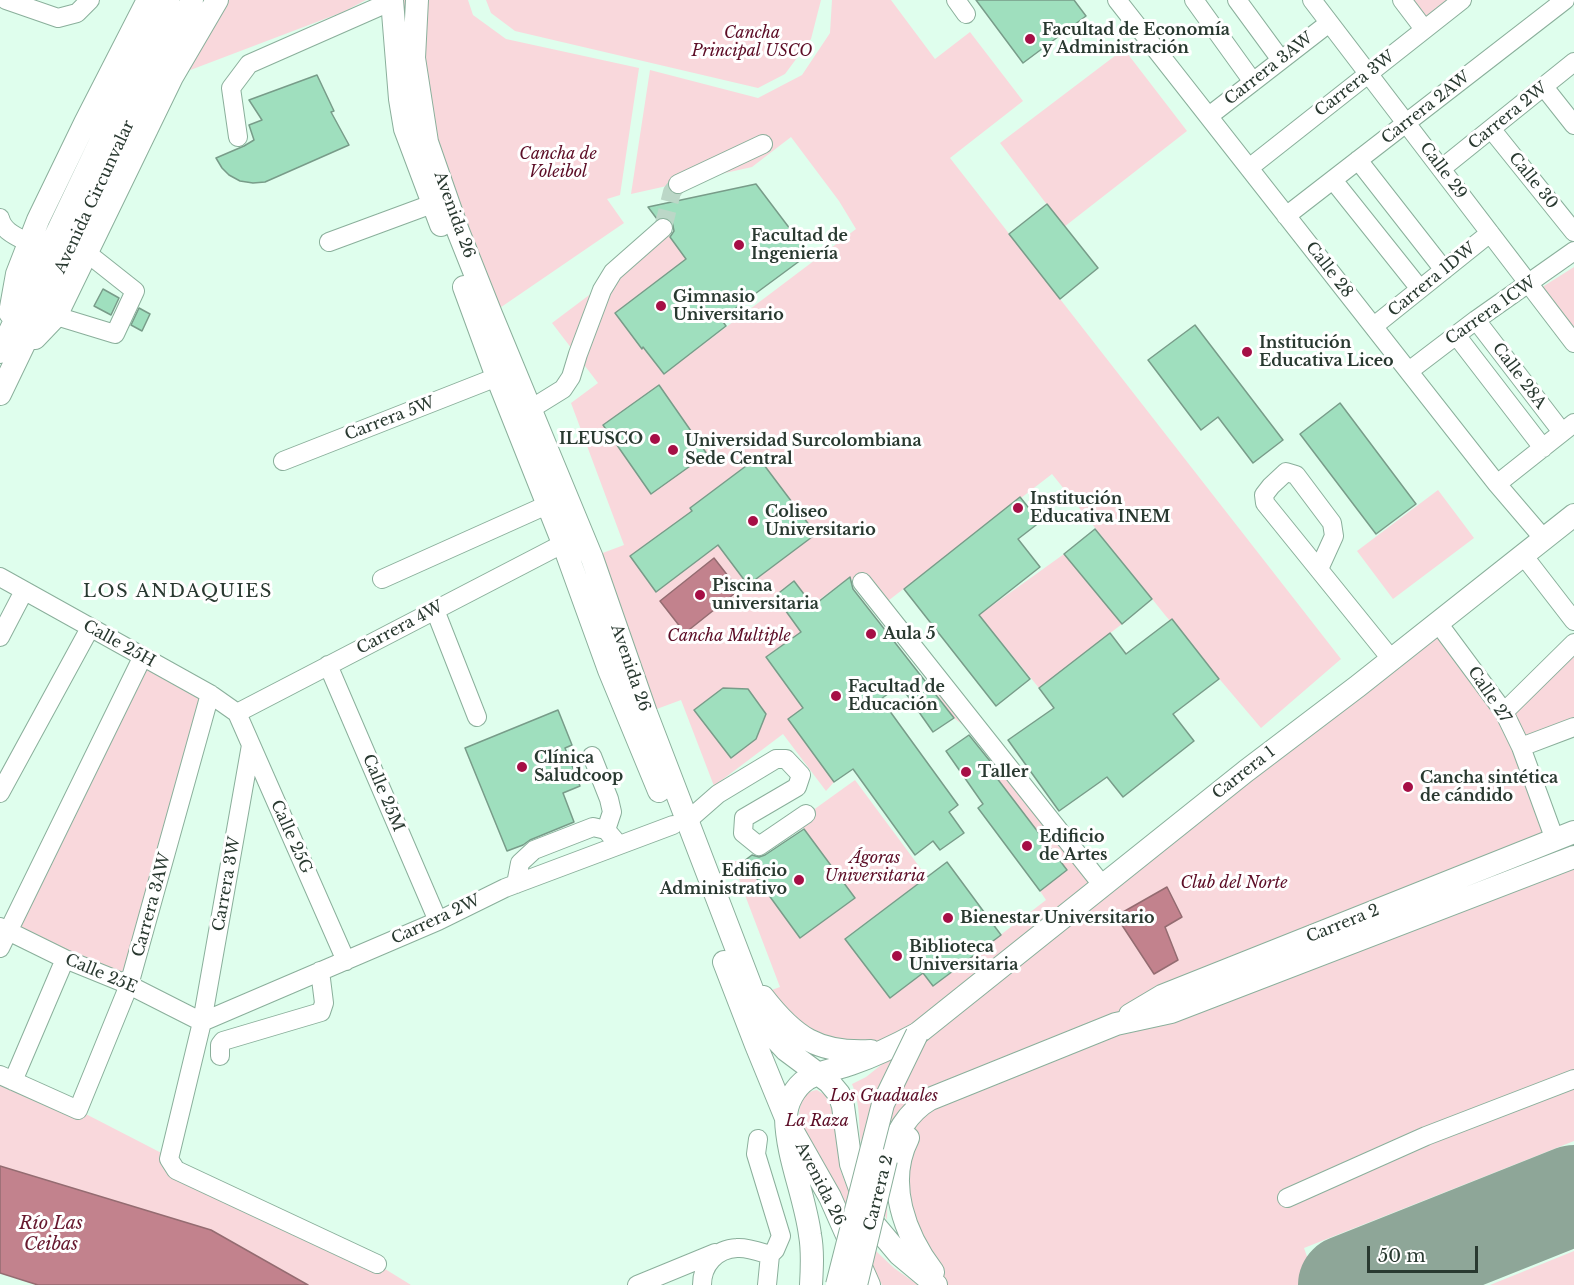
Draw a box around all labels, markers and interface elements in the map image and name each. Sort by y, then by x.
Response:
place label: Facultad de Economía y Administración [1042,20,1230,58]
park label: Cancha Principal USCO [692,23,812,61]
street label: Carrera 3AW [1221,29,1317,109]
marker: Facultad de Economía y Administración [1023,32,1037,46]
street label: Carrera 3W [1311,47,1399,121]
street label: Carrera 2AW [1378,68,1474,148]
street label: Carrera 2W [1465,78,1551,154]
street label: Avenida Circunvalar [51,117,139,277]
street label: Calle 29 [1415,139,1471,203]
park label: Cancha de Voleibol [519,144,597,182]
street label: Calle 30 [1504,149,1562,213]
street label: Avenida 26 [429,169,479,261]
place label: Facultad de Ingeniería [751,226,848,264]
marker: Facultad de Ingeniería [732,238,746,252]
street label: Calle 28 [1301,238,1357,302]
street label: Carrera 1DW [1385,239,1479,321]
street label: Carrera 1CW [1442,273,1540,349]
place label: Gimnasio Universitario [673,287,784,325]
marker: Gimnasio Universitario [654,299,668,313]
place label: Institución Educativa Liceo [1259,333,1394,371]
street label: Calle 28A [1488,339,1550,413]
marker: Institución Educativa Liceo [1240,345,1254,359]
street label: Carrera 5W [342,393,438,445]
place label: ILEUSCO [559,429,643,449]
place label: Universidad Surcolombiana Sede Central [685,431,922,469]
marker: ILEUSCO [648,432,662,446]
marker: Universidad Surcolombiana Sede Central [666,443,680,457]
place label: Institución Educativa INEM [1030,489,1170,527]
marker: Institución Educativa INEM [1011,501,1025,515]
place label: Coliseo Universitario [765,502,876,540]
marker: Coliseo Universitario [746,514,760,528]
place label: Piscina universitaria [712,576,819,614]
district label: LOS ANDAQUIES [83,581,273,603]
marker: Piscina universitaria [693,588,707,602]
street label: Carrera 4W [354,597,446,659]
street label: Calle 25H [80,616,158,672]
street label: Avenida 26 [606,622,654,714]
place label: Aula 5 [883,624,936,644]
park label: Cancha Multiple [667,626,791,646]
marker: Aula 5 [864,627,878,641]
street label: Calle 27 [1463,663,1515,727]
place label: Facultad de Educación [848,677,945,715]
marker: Facultad de Educación [829,689,843,703]
street label: Carrera 1 [1209,743,1279,803]
place label: Clínica Saludcoop [534,748,623,786]
street label: Calle 25M [358,751,408,835]
marker: Clínica Saludcoop [515,760,529,774]
place label: Taller [978,762,1029,782]
marker: Taller [959,765,973,779]
place label: Cancha sintética de cándido [1420,768,1558,806]
marker: Cancha sintética de cándido [1401,780,1415,794]
street label: Calle 25G [266,797,316,877]
place label: Edificio de Artes [1039,827,1108,865]
street label: Carrera 3W [209,835,245,933]
marker: Edificio de Artes [1020,839,1034,853]
park label: Ágoras Universitaria [825,848,925,886]
street label: Carrera 3AW [129,851,175,959]
place label: Edificio Administrativo [660,861,787,899]
marker: Edificio Administrativo [792,873,806,887]
park label: Club del Norte [1180,873,1288,893]
street label: Carrera 2W [389,891,483,949]
street label: Carrera 2 [1304,901,1382,947]
place label: Bienestar Universitario [960,908,1155,928]
marker: Bienestar Universitario [941,911,955,925]
place label: Biblioteca Universitaria [909,937,1018,975]
marker: Biblioteca Universitaria [890,949,904,963]
street label: Calle 25E [62,950,140,998]
park label: Los Guaduales [830,1086,938,1106]
park label: La Raza [785,1111,849,1131]
street label: Avenida 26 [791,1139,849,1229]
street label: Carrera 2 [860,1153,898,1233]
water label: Río Las Ceibas [19,1213,83,1256]
scale bar [1370,1234,1481,1272]
text: 50 m [1378,1245,1426,1267]

